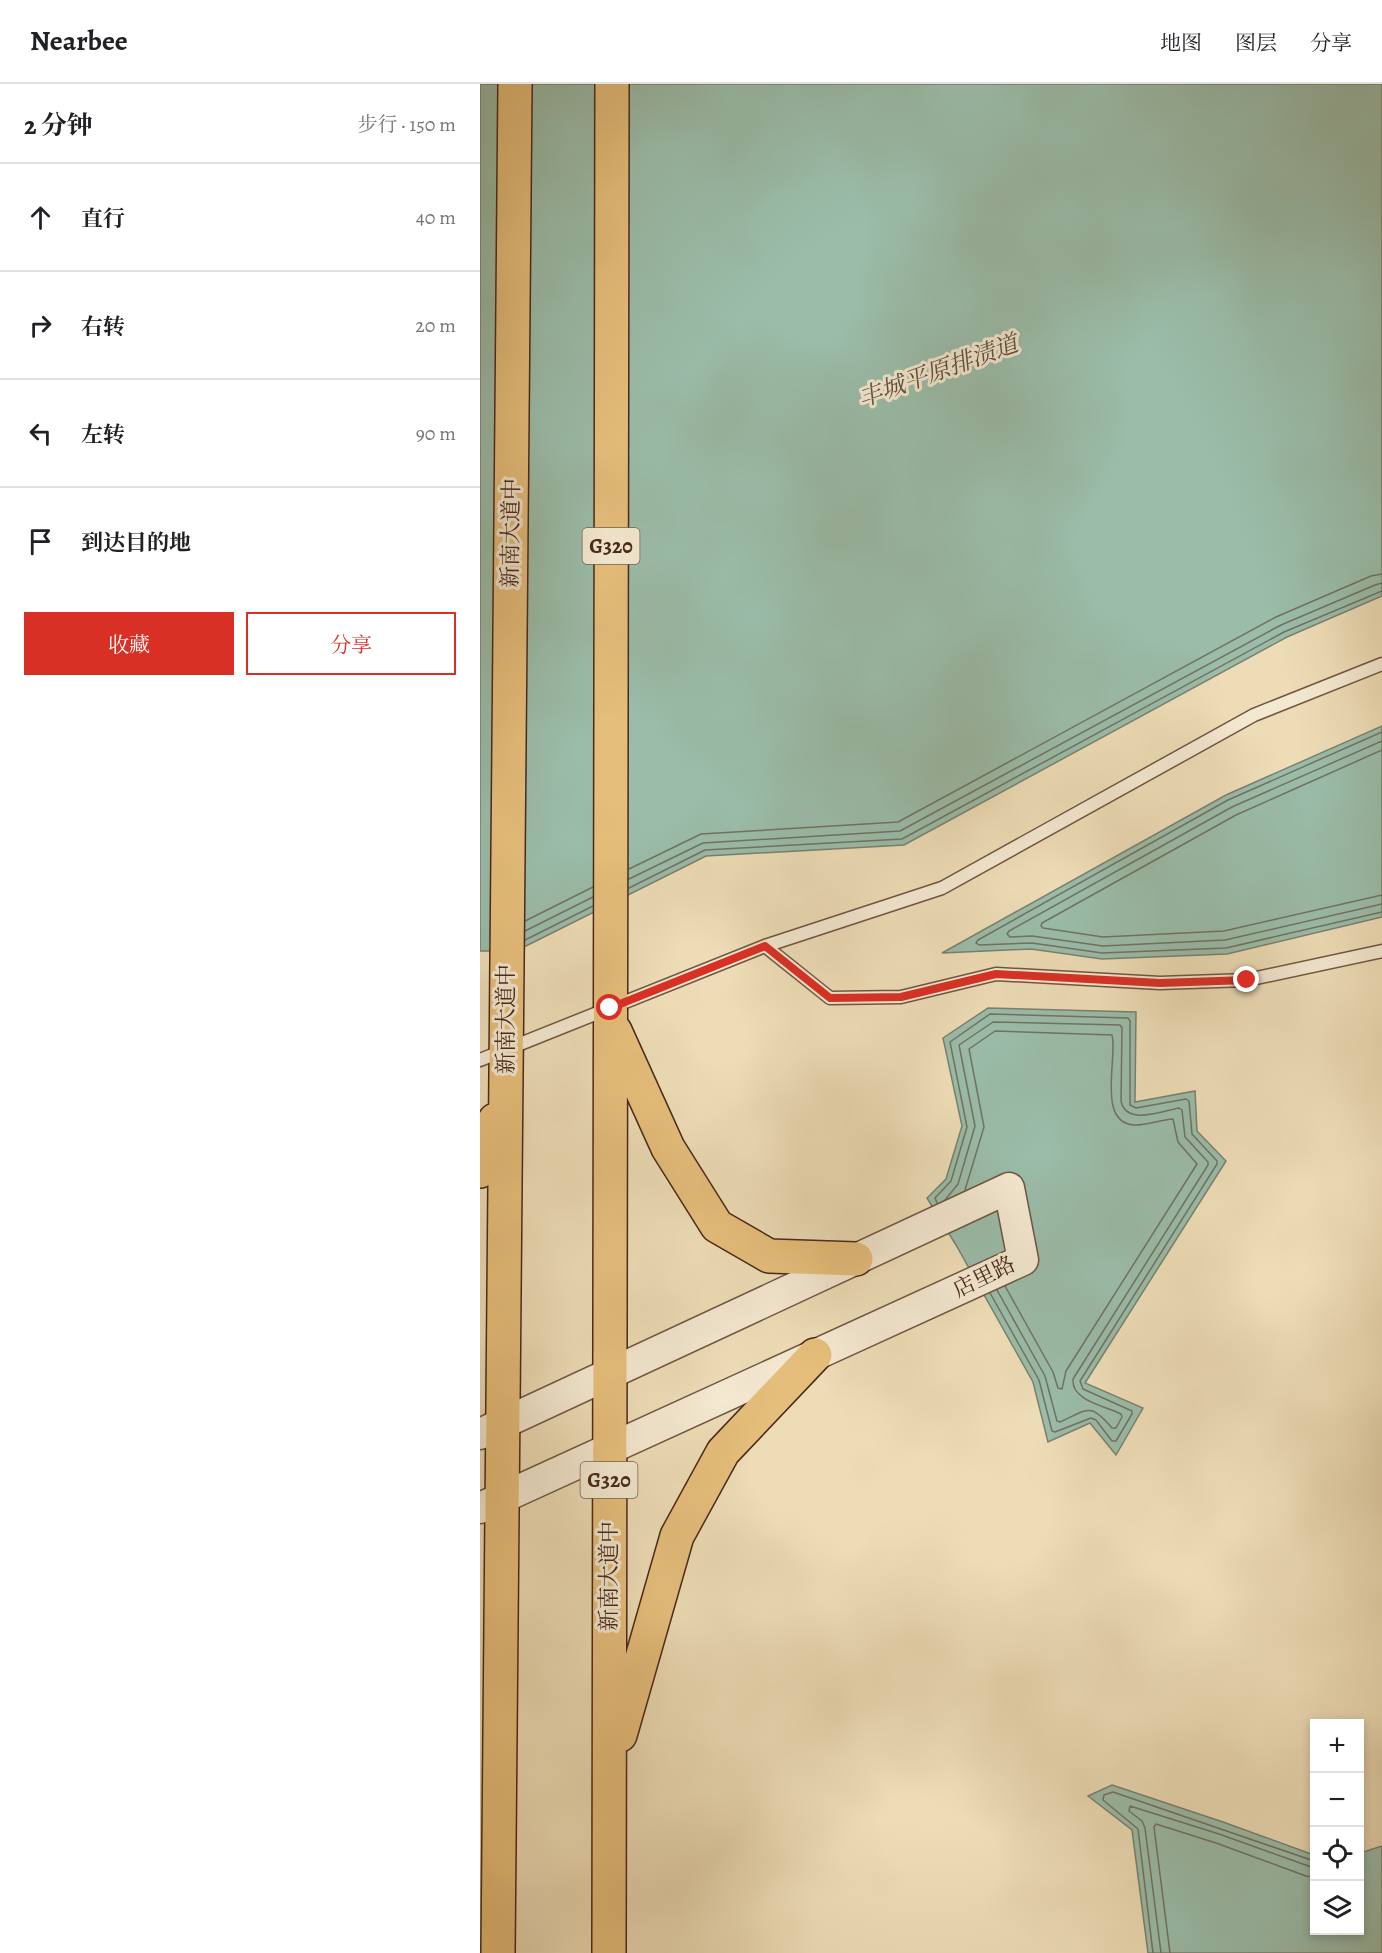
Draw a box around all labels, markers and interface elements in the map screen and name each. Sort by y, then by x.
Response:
text: Nearbee [30,22,128,60]
text: 地图 [1160,29,1202,57]
text: 图层 [1235,29,1277,57]
text: 分享 [1310,29,1352,57]
text: 2 分钟 [24,108,93,143]
text: 步行 · 150 m [357,111,456,138]
icon: ahead [24,201,57,234]
text: 直行 [81,204,125,234]
text: 40 m [416,204,456,231]
icon: right [24,309,57,342]
text: 右转 [81,312,125,342]
text: 20 m [415,312,456,339]
water label: 丰城平原排渍道 [854,326,1025,415]
icon: left [24,417,57,450]
text: 左转 [81,420,125,450]
text: 90 m [416,420,456,447]
street label: 新南大道中 [495,478,527,588]
icon: arrive [24,525,57,558]
text: 到达目的地 [81,528,191,558]
road number: G320 [582,528,640,564]
button: 收藏 [24,612,234,675]
button: 分享 [246,612,456,675]
street label: 新南大道中 [491,964,521,1074]
route end [1233,966,1259,992]
route start [596,994,622,1020]
street label: 店里路 [948,1249,1020,1305]
road number: G320 [580,1462,638,1498]
street label: 新南大道中 [594,1521,624,1631]
map controls [1310,1719,1364,1935]
button: + [1310,1719,1364,1773]
button: − [1310,1773,1364,1827]
button: locate [1310,1827,1364,1881]
button: layers [1310,1881,1364,1935]

